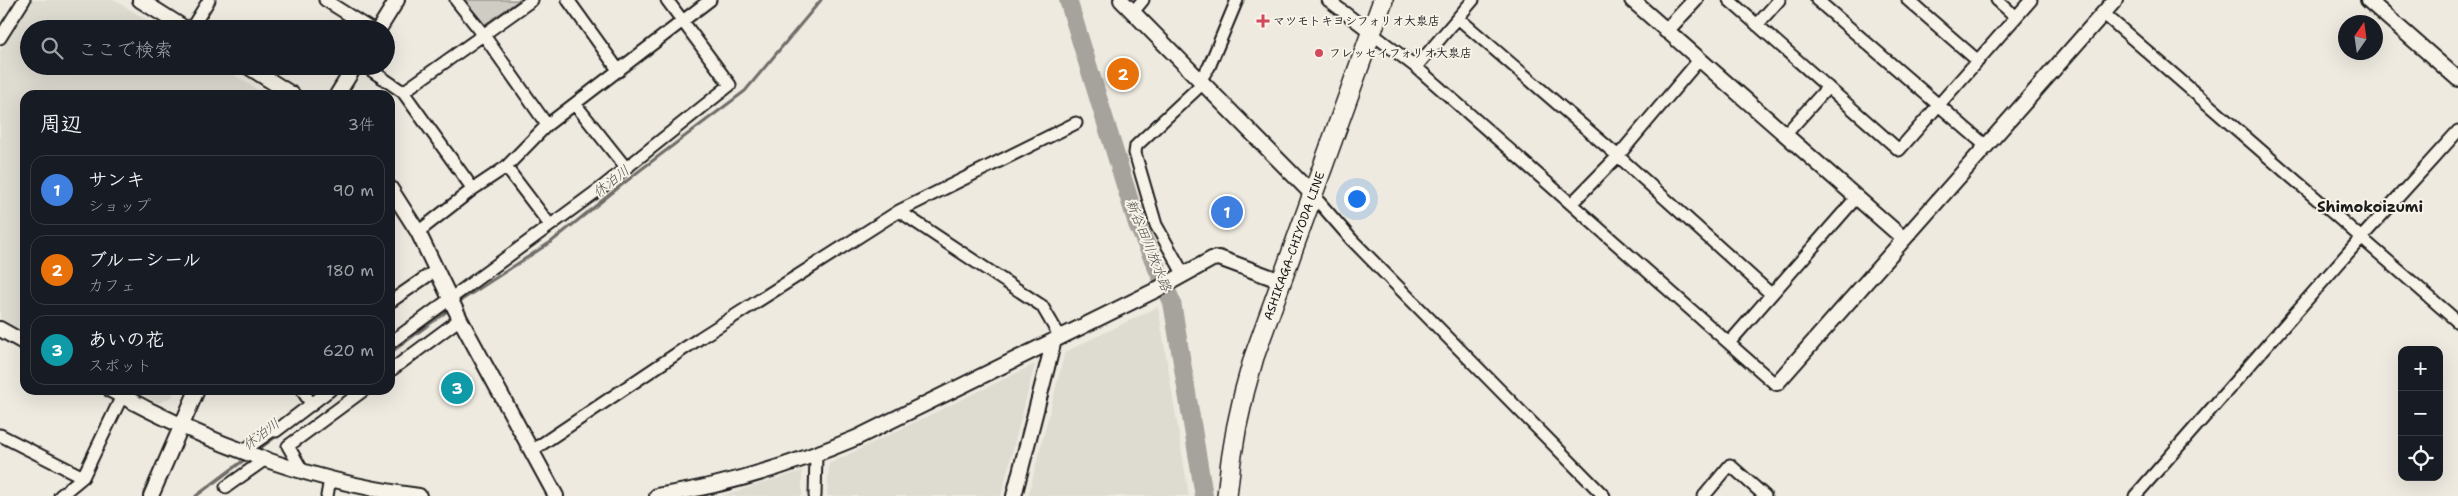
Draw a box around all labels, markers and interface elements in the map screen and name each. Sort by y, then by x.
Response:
place label: マツモトキヨシフォリオ大泉店 [1273,13,1440,29]
marker: マツモトキヨシフォリオ大泉店 [1257,15,1269,27]
north arrow [2338,15,2383,60]
search box [20,20,395,75]
icon: search [38,34,66,62]
text: ここで検索 [78,37,173,62]
place label: フレッセイフォリオ大泉店 [1329,45,1472,61]
marker: フレッセイフォリオ大泉店 [1313,47,1325,59]
pin: 2 [1107,55,1139,93]
text: 周辺 [40,110,82,138]
text: 3件 [348,114,375,135]
water label: 休泊川 [589,161,633,201]
text: サンキ [88,167,145,192]
street label: ASHIKAGA-CHIYODA LINE [1260,169,1328,322]
text: 1 [53,180,61,201]
text: 90 m [333,180,374,201]
your location [1344,186,1370,212]
pin: 1 [1211,193,1243,231]
text: ショップ [88,195,151,216]
water label: 新谷田川放水路 [1122,196,1176,295]
district label: Shimokoizumi [2317,197,2423,217]
text: ブルーシール [88,247,201,272]
text: 2 [51,260,63,281]
text: 180 m [326,260,374,281]
text: カフェ [88,275,136,296]
text: あいの花 [88,327,164,352]
text: 3 [51,340,63,361]
text: 620 m [323,340,374,361]
map controls [2398,346,2443,481]
button: + [2398,346,2443,391]
text: スポット [88,355,152,376]
pin: 3 [441,369,473,407]
button: − [2398,391,2443,436]
water label: 休泊川 [239,414,283,454]
button: locate [2398,436,2443,481]

